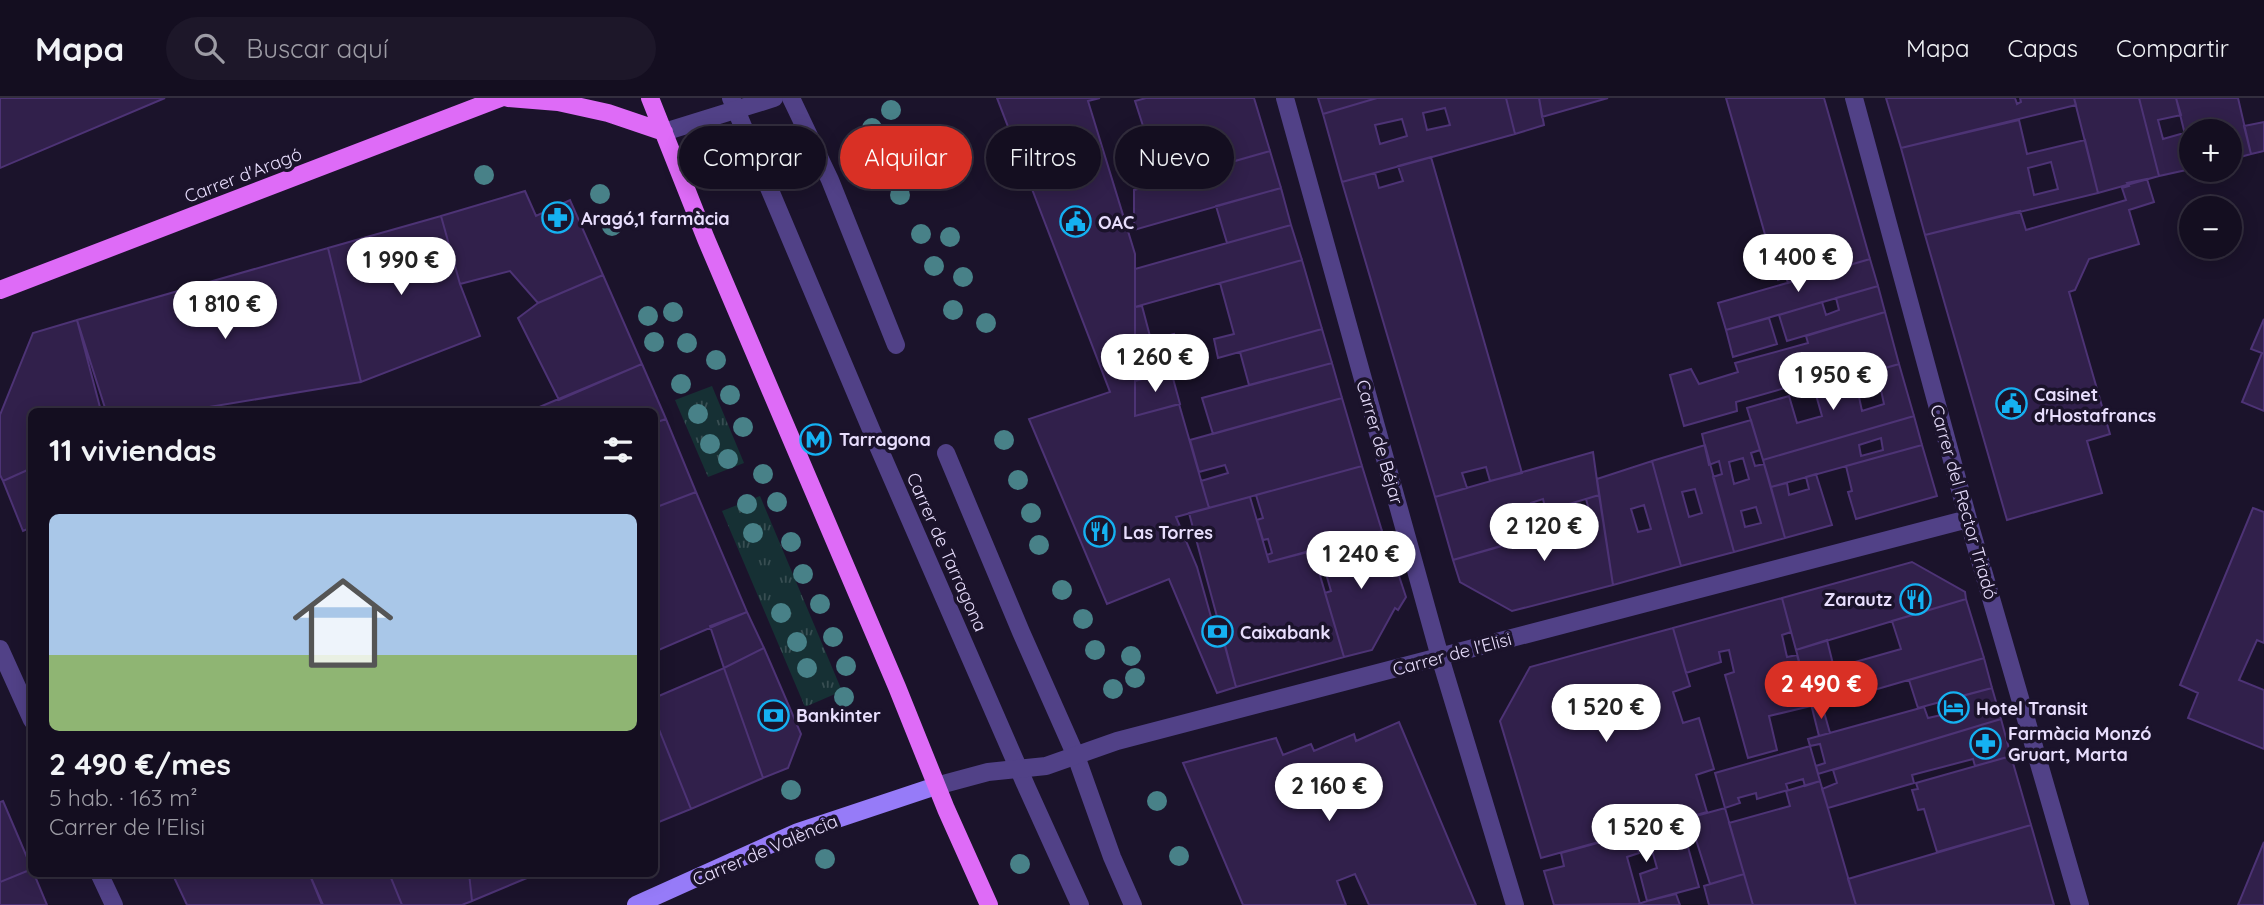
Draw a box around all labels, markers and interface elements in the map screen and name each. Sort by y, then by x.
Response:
search box [166,17,656,80]
text: Mapa [35,28,124,69]
icon: search [190,29,228,67]
text: Buscar aquí [246,32,388,65]
text: Mapa [1906,33,1970,63]
text: Capas [2008,33,2078,63]
text: Compartir [2116,33,2229,63]
map controls [2179,119,2242,259]
button: + [2179,119,2242,182]
chip: Comprar [679,126,826,189]
chip: Alquilar [840,126,972,189]
chip: Filtros [986,126,1101,189]
chip: Nuevo [1115,126,1234,189]
street label: Carrer d'Aragó [181,142,305,208]
button: − [2179,196,2242,259]
pharmacy icon: Aragó,1 farmàcia [541,201,575,235]
public building icon: OAC [1058,205,1092,239]
place label: Aragó,1 farmàcia [581,207,730,230]
place label: OAC [1098,211,1134,234]
pin: 1 400 € [1733,234,1863,294]
pin: 1 990 € [336,238,466,297]
text: 1 400 € [1759,242,1837,271]
text: 1 990 € [363,245,439,274]
pin: 1 810 € [160,282,290,341]
text: 1 810 € [189,289,261,318]
pin: 1 260 € [1090,334,1220,394]
text: 1 260 € [1117,342,1193,371]
pin: 1 950 € [1768,352,1898,412]
text: 1 950 € [1795,360,1871,389]
street label: Carrer de Béjar [1351,377,1409,507]
place label: Casinet d'Hostafrancs [2034,383,2156,427]
public building icon: Casinet d'Hostafrancs [1994,387,2028,421]
street label: Carrer del Rector Triadó [1925,402,2003,602]
metro station icon: Tarragona [799,422,833,456]
place label: Tarragona [839,428,931,451]
text: 11 viviendas [49,431,216,469]
icon: filters [599,431,637,469]
street label: Carrer de Tarragona [902,469,992,635]
pin: 2 120 € [1479,504,1609,563]
text: 2 120 € [1506,511,1582,540]
restaurant icon: Las Torres [1083,515,1117,549]
place label: Las Torres [1123,521,1213,544]
pin: 1 240 € [1296,532,1426,591]
text: 1 240 € [1323,539,1399,568]
icon: home [280,560,406,686]
restaurant icon: Zarautz [1898,582,1932,616]
place label: Zarautz [1824,588,1892,611]
bank icon: Caixabank [1200,615,1234,649]
place label: Caixabank [1240,621,1331,644]
street label: Carrer de l'Elisi [1390,627,1514,681]
pin: 2 490 € [1756,662,1886,721]
text: 2 490 € [1781,669,1861,698]
pin: 1 520 € [1541,684,1671,744]
hotel icon: Hotel Transit [1936,691,1970,725]
text: 1 520 € [1568,692,1644,721]
place label: Hotel Transit [1976,697,2088,720]
bank icon: Bankinter [756,698,790,732]
place label: Bankinter [796,704,881,727]
place label: Farmàcia Monzó Gruart, Marta [2008,722,2151,766]
pharmacy icon: Farmàcia Monzó Gruart, Marta [1968,726,2002,760]
text: 2 490 €/mes [49,745,231,783]
pin: 2 160 € [1264,764,1394,823]
text: 2 160 € [1291,771,1367,800]
text: 5 hab. · 163 m² [49,783,197,812]
pin: 1 520 € [1581,804,1711,864]
street label: Carrer de València [689,809,841,891]
text: Carrer de l'Elisi [49,812,205,841]
text: 1 520 € [1608,812,1684,841]

